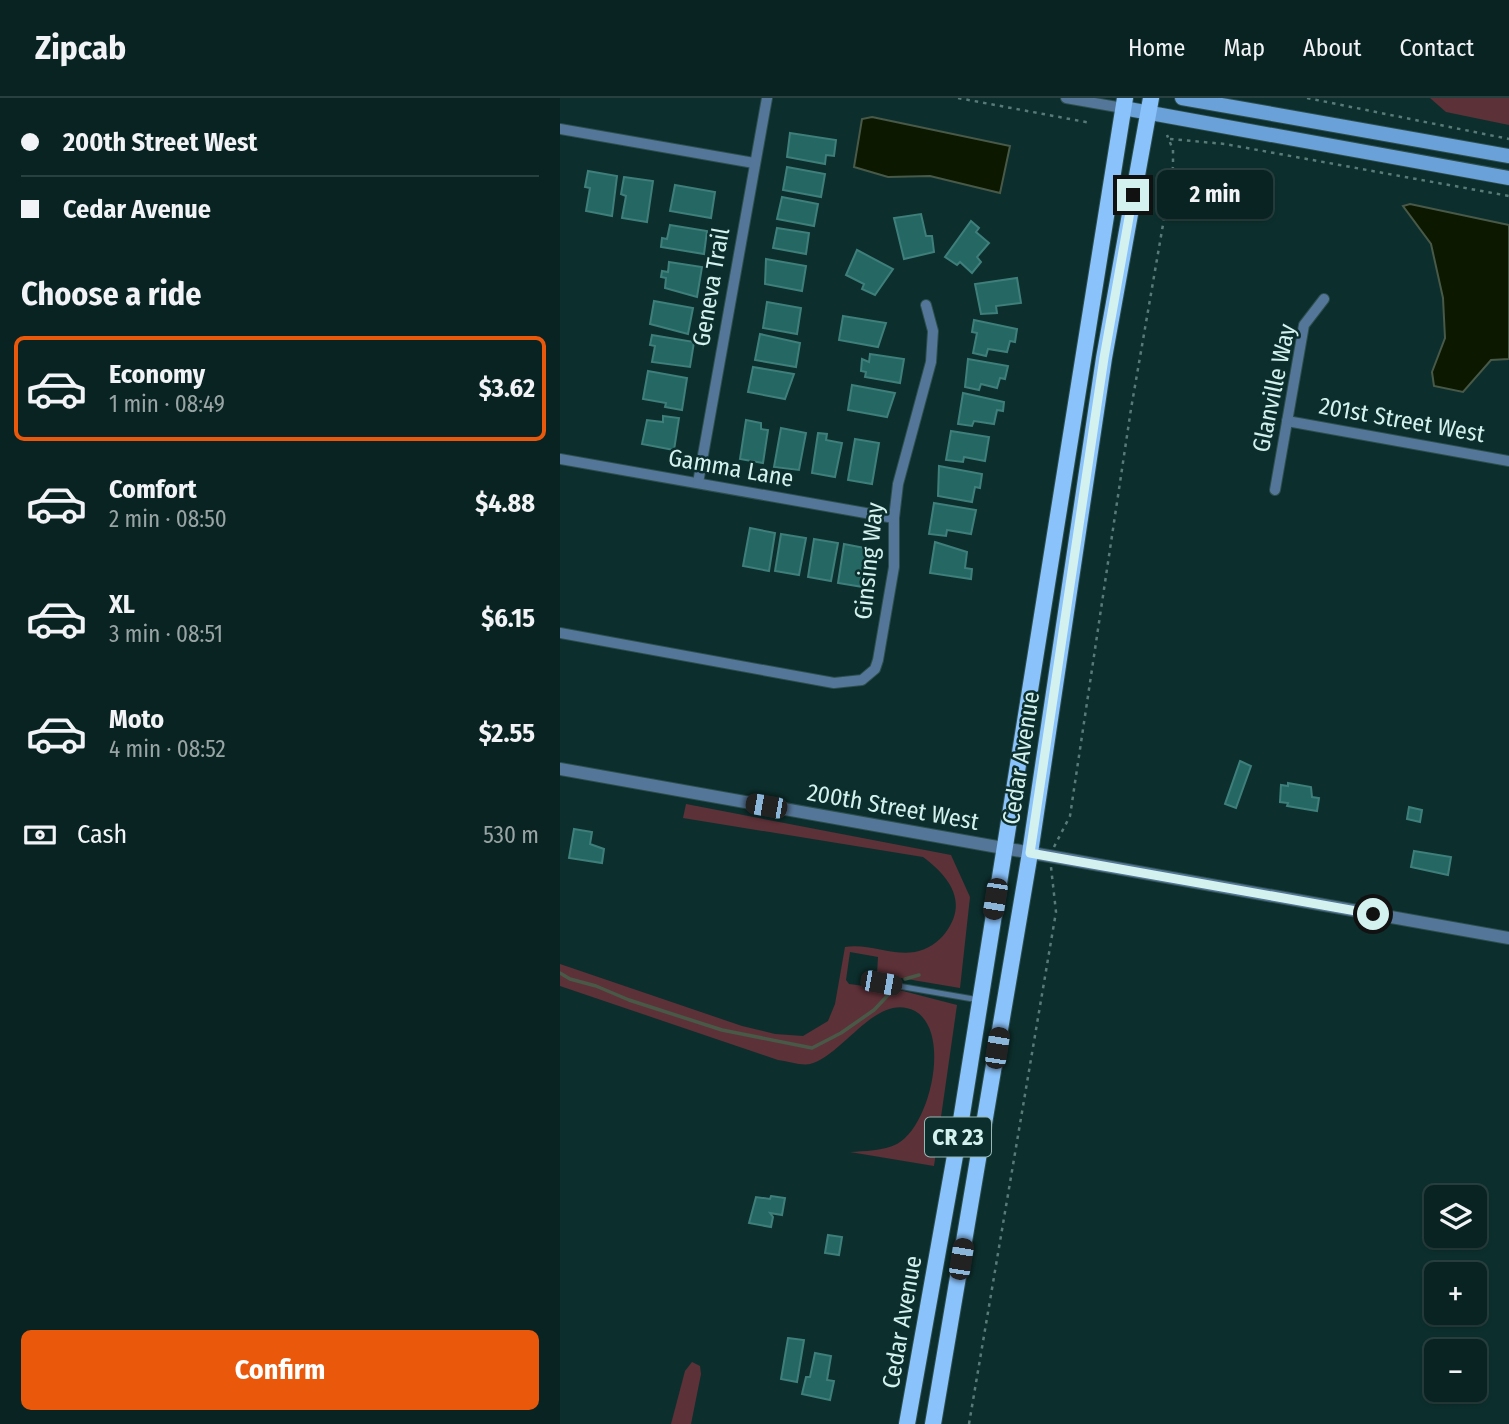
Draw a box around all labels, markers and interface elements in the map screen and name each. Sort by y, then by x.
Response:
text: Zipcab [35,28,126,68]
text: Home [1128,34,1185,62]
text: Map [1223,34,1265,62]
text: About [1303,34,1361,62]
text: Contact [1399,34,1474,62]
text: 200th Street West [63,127,258,158]
callout: 2 min [1158,170,1273,220]
route end [1117,179,1149,211]
text: 2 min [1190,180,1241,208]
text: Cedar Avenue [63,194,211,225]
street label: Geneva Trail [687,226,735,348]
text: Choose a ride [21,275,202,313]
street label: Glanville Way [1247,321,1301,455]
icon: car [25,357,88,420]
text: Economy [109,359,205,390]
text: $3.62 [479,373,535,404]
text: 1 min · 08:49 [109,390,225,418]
street label: 201st Street West [1317,392,1487,448]
street label: Gamma Lane [666,443,796,493]
icon: car [25,472,88,535]
text: Comfort [109,474,197,505]
text: $4.88 [475,488,535,519]
street label: Ginsing Way [849,501,889,621]
text: 2 min · 08:50 [109,505,227,533]
icon: car [25,587,88,650]
text: XL [109,589,135,620]
text: $6.15 [481,603,535,634]
text: 3 min · 08:51 [109,620,223,648]
street label: Cedar Avenue [997,689,1045,827]
icon: car [25,702,88,765]
text: Moto [109,704,164,735]
text: $2.55 [479,718,535,749]
text: 4 min · 08:52 [109,735,226,763]
street label: 200th Street West [805,778,981,836]
car [744,792,789,820]
icon: cash [21,816,59,854]
text: Cash [77,819,127,850]
text: 530 m [483,821,539,849]
car [982,877,1009,921]
route start [1357,898,1389,930]
car [859,969,904,997]
car [984,1026,1011,1070]
road number: CR 23 [925,1118,991,1156]
map controls [1424,1185,1487,1402]
button: layers [1424,1185,1487,1248]
car [948,1237,975,1281]
street label: Cedar Avenue [877,1253,927,1391]
button: + [1424,1262,1487,1325]
button: Confirm [21,1330,539,1410]
button: − [1424,1339,1487,1402]

